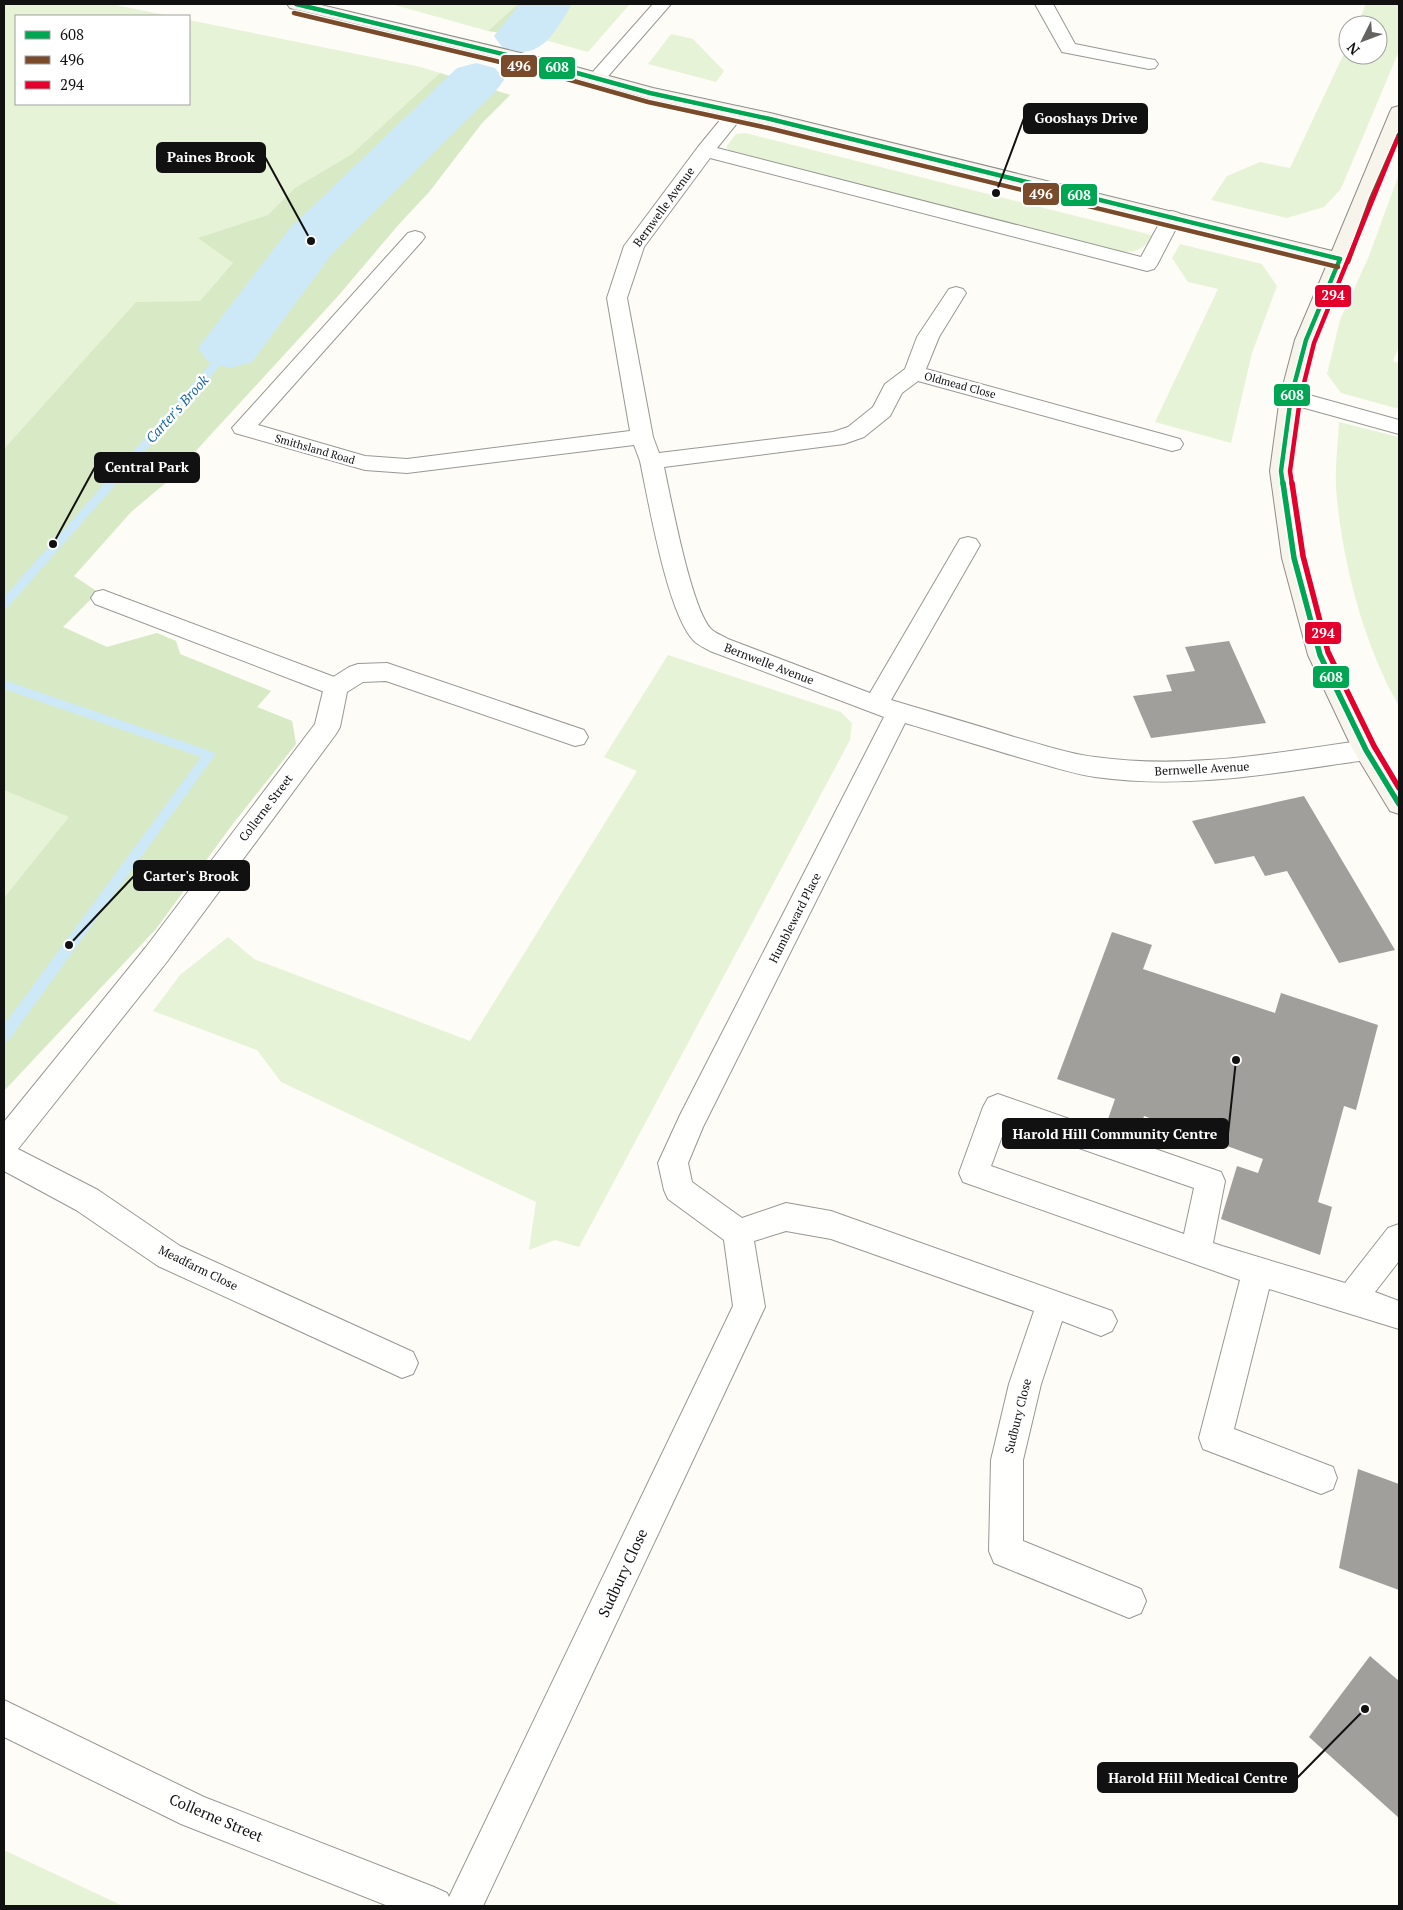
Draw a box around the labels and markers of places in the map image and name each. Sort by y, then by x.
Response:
callout: Gooshays Drive [1024,104,1147,133]
callout: Paines Brook [157,143,265,172]
callout: Central Park [95,453,199,482]
callout: Carter's Brook [134,861,249,890]
callout: Harold Hill Community Centre [1003,1119,1228,1148]
callout: Harold Hill Medical Centre [1098,1763,1297,1792]

